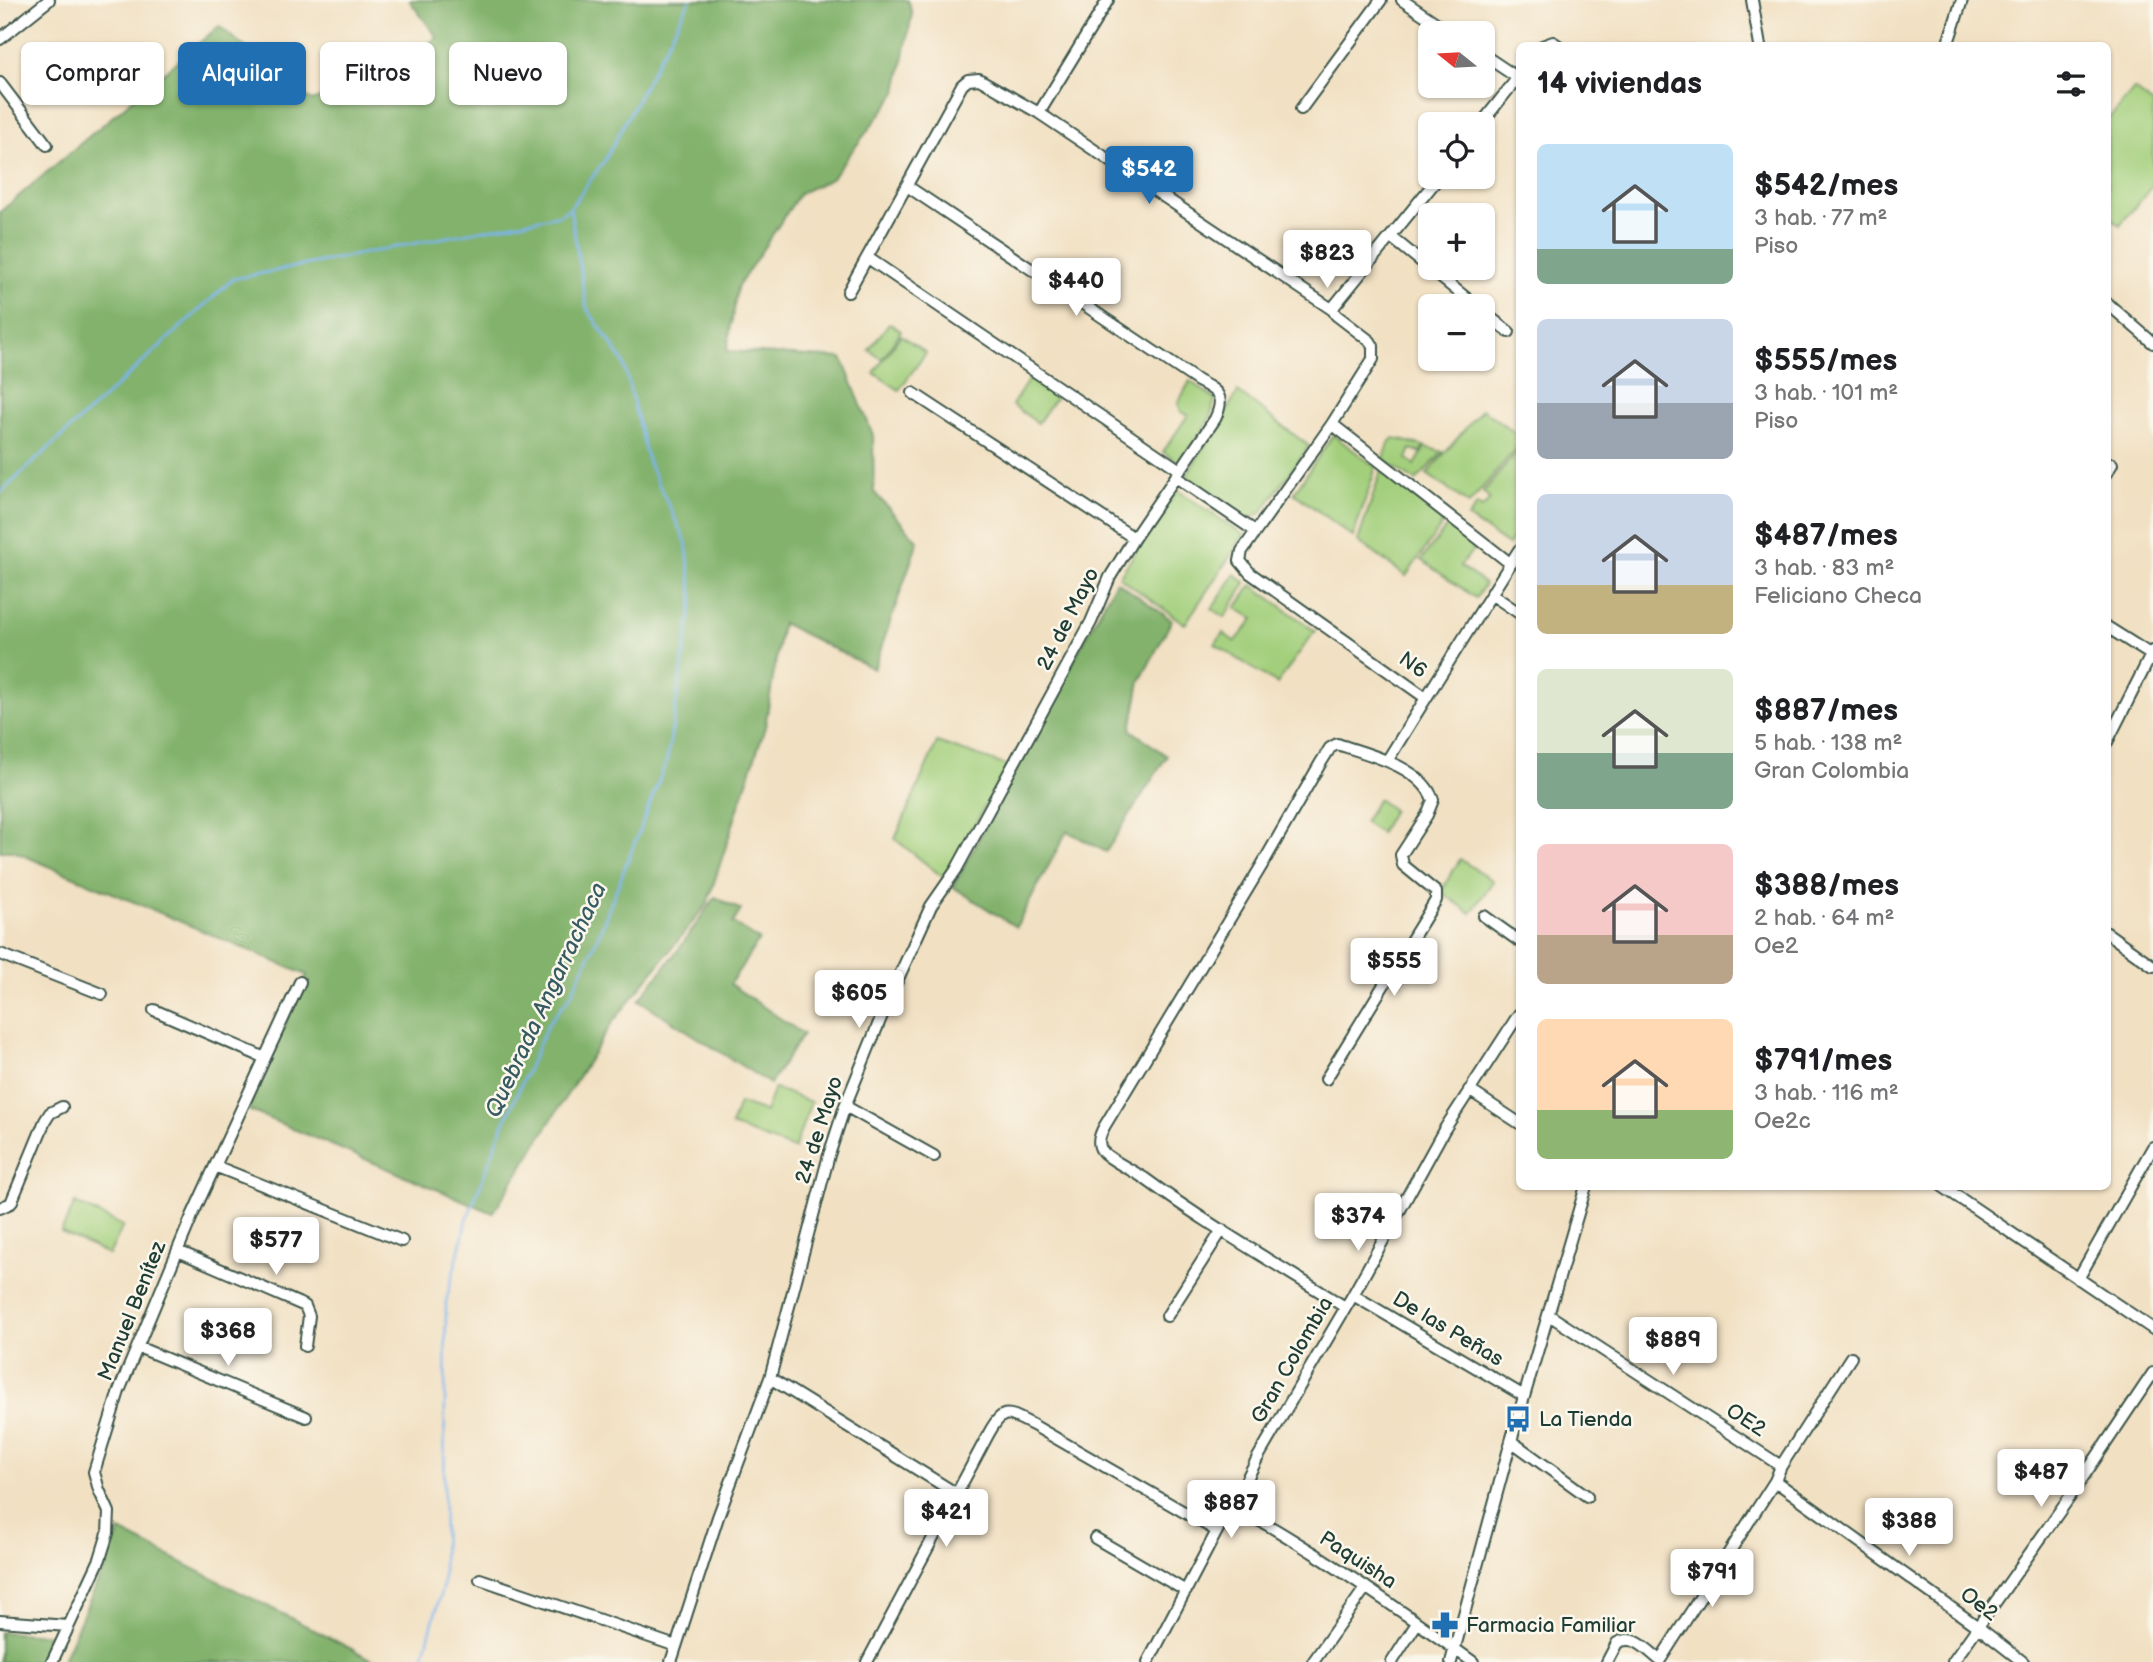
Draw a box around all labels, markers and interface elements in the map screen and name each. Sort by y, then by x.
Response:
north arrow [1418,21,1494,98]
map controls [1418,21,1495,371]
chip: Comprar [21,42,164,105]
chip: Alquilar [178,42,306,105]
chip: Filtros [320,42,435,105]
chip: Nuevo [449,42,567,105]
icon: filters [2052,65,2090,103]
text: 14 viviendas [1537,66,1702,102]
button: locate [1418,112,1495,189]
pin: $542 [1108,146,1190,206]
text: $542 [1121,155,1177,183]
text: $542/mes [1754,168,1898,204]
icon: home [1593,172,1677,256]
button: + [1418,203,1495,280]
text: 3 hab. · 77 m² [1754,204,1888,232]
pin: $823 [1286,230,1368,290]
text: Piso [1754,232,1798,260]
text: $823 [1299,239,1355,267]
pin: $440 [1035,258,1117,318]
text: $440 [1048,267,1104,295]
button: − [1418,294,1495,371]
text: $555/mes [1754,343,1897,379]
icon: home [1593,347,1677,431]
text: 3 hab. · 101 m² [1754,379,1898,407]
text: Piso [1754,407,1798,435]
text: $487/mes [1754,518,1898,554]
icon: home [1593,522,1677,606]
text: 3 hab. · 83 m² [1754,554,1894,582]
street label: 24 de Mayo [1032,564,1104,674]
text: Feliciano Checa [1754,582,1922,610]
street label: N6 [1394,646,1432,684]
text: $887/mes [1754,693,1898,729]
icon: home [1593,697,1677,781]
text: 5 hab. · 138 m² [1754,729,1902,757]
text: Gran Colombia [1754,757,1909,785]
text: $388/mes [1754,868,1899,904]
icon: home [1593,872,1677,956]
water label: Quebrada Angarrachaca [479,878,613,1122]
text: 2 hab. · 64 m² [1754,904,1894,932]
text: Oe2 [1754,932,1798,960]
pin: $555 [1353,939,1435,998]
text: $555 [1367,947,1421,975]
pin: $605 [818,970,900,1030]
text: $605 [831,979,887,1007]
text: $791/mes [1754,1043,1892,1079]
icon: home [1593,1047,1677,1131]
street label: 24 de Mayo [790,1073,848,1187]
text: 3 hab. · 116 m² [1754,1079,1899,1107]
text: Oe2c [1754,1107,1811,1135]
pin: $374 [1317,1194,1399,1253]
text: $374 [1331,1202,1385,1230]
pin: $577 [235,1218,317,1277]
text: $577 [249,1226,303,1254]
street label: Manuel Benítez [93,1237,172,1384]
street label: De las Peñas [1388,1286,1508,1372]
street label: Gran Colombia [1246,1292,1338,1428]
pin: $368 [187,1308,269,1368]
text: $368 [200,1317,256,1345]
pin: $889 [1632,1318,1714,1377]
text: $889 [1645,1326,1701,1354]
street label: OE2 [1721,1398,1771,1442]
bus stop icon: La Tienda [1503,1404,1533,1434]
place label: La Tienda [1539,1407,1632,1432]
pin: $487 [2000,1450,2082,1509]
text: $487 [2013,1458,2069,1486]
pin: $887 [1190,1480,1272,1540]
text: $887 [1203,1489,1259,1517]
pin: $421 [905,1490,987,1549]
text: $421 [920,1498,972,1526]
pin: $388 [1868,1498,1950,1558]
text: $388 [1881,1507,1937,1535]
street label: Paquisha [1315,1526,1401,1594]
pin: $791 [1671,1550,1753,1609]
text: $791 [1686,1558,1738,1586]
street label: Oe2 [1955,1582,2003,1627]
pharmacy icon: Farmacia Familiar [1430,1610,1460,1640]
place label: Farmacia Familiar [1466,1613,1636,1638]

